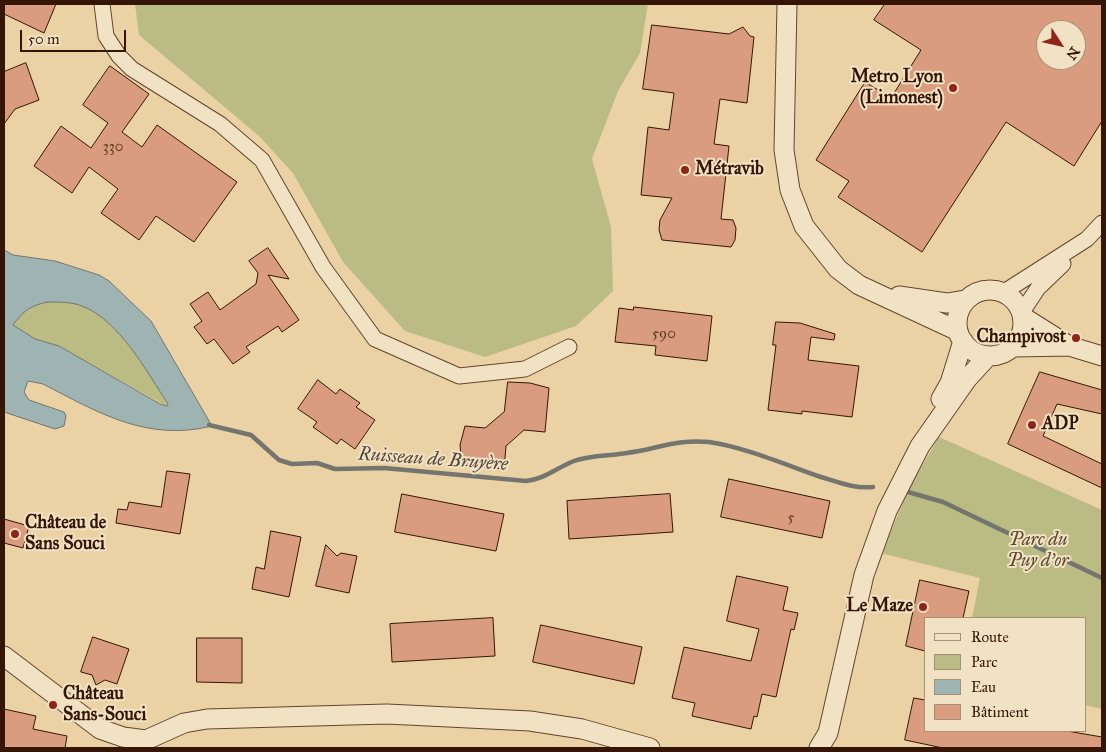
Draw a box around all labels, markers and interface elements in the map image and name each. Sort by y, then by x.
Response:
scale bar [22,20,129,52]
north arrow [1036,20,1086,70]
text: 50 m [28,30,60,48]
text: N [1063,44,1083,63]
place label: Metro Lyon (Limonest) [851,67,943,110]
marker: Metro Lyon (Limonest) [947,82,959,94]
house number: 330 [103,138,123,156]
place label: Métravib [695,159,764,181]
marker: Métravib [679,164,691,176]
house number: 590 [652,325,676,343]
place label: Champivost [977,327,1066,349]
marker: Champivost [1070,332,1082,344]
place label: ADP [1042,414,1078,436]
marker: ADP [1026,419,1038,431]
water label: Ruisseau de Bruyère [357,443,509,477]
house number: 5 [788,509,794,527]
place label: Château de Sans Souci [25,513,106,556]
marker: Château de Sans Souci [9,528,21,540]
park label: Parc du Puy d'or [1007,530,1069,572]
place label: Le Maze [846,596,913,618]
marker: Le Maze [917,601,929,613]
legend [924,617,1086,732]
text: Route [971,628,1009,646]
text: Parc [971,653,998,671]
text: Eau [971,678,996,696]
place label: Château Sans-Souci [63,684,146,726]
marker: Château Sans-Souci [47,699,59,711]
text: Bâtiment [971,703,1029,721]

